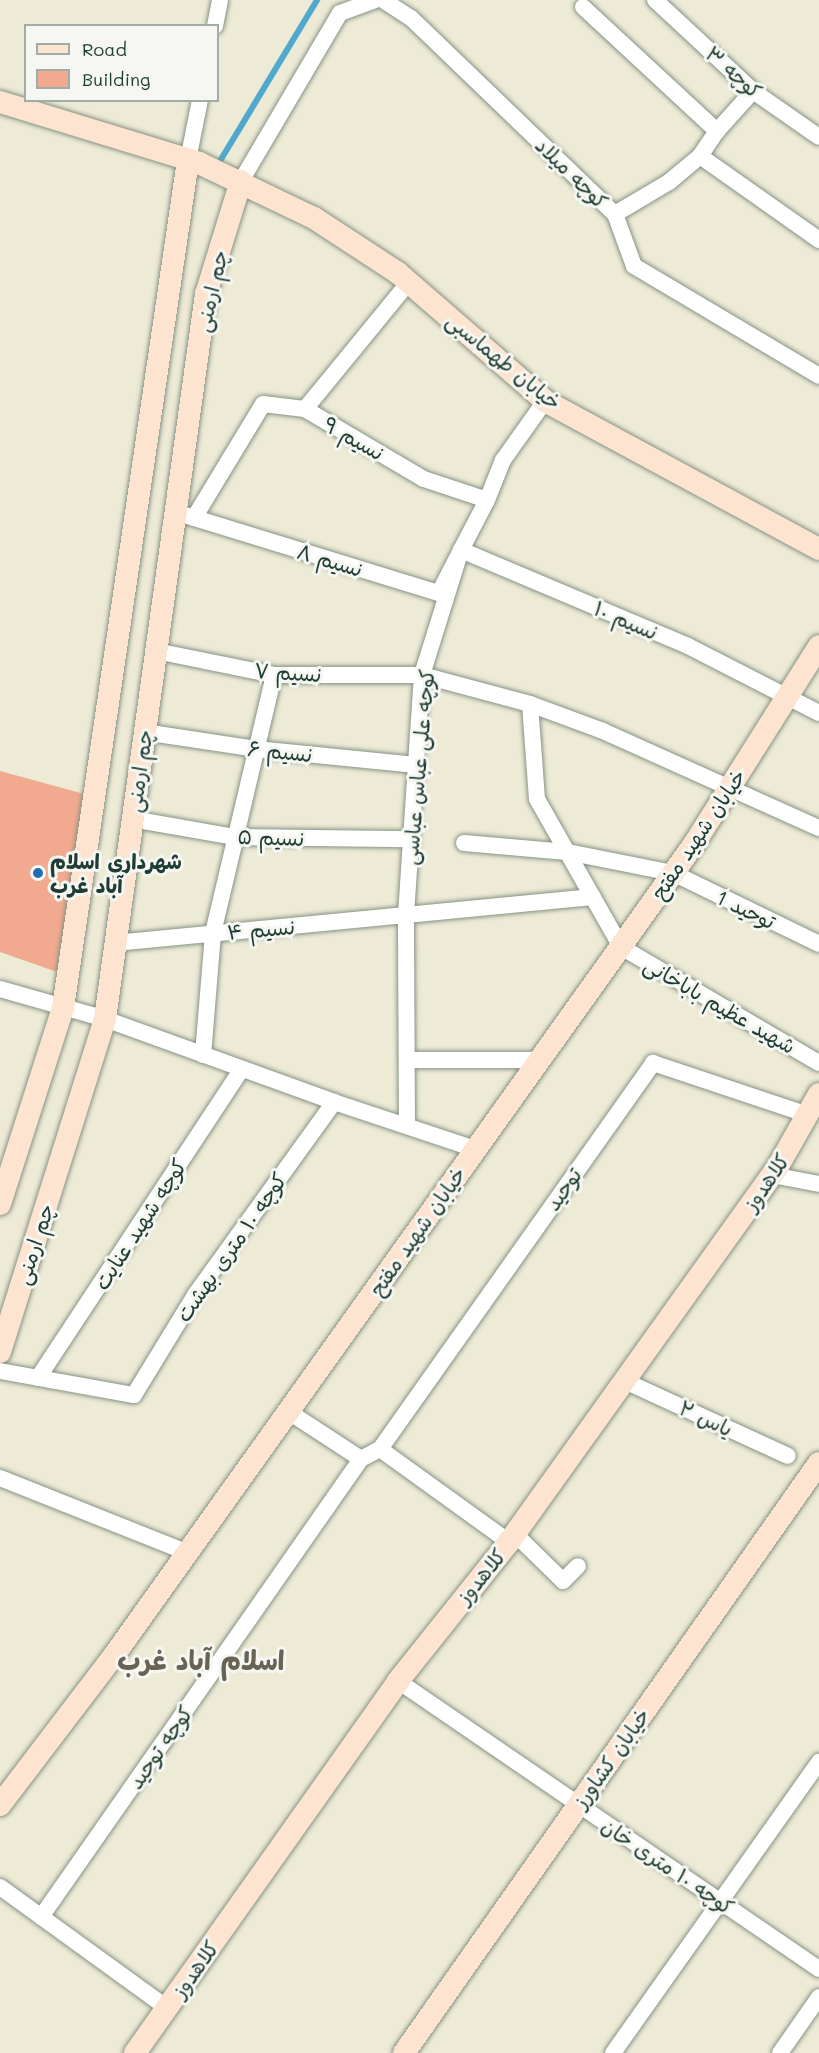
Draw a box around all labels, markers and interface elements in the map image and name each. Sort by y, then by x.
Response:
legend [24,24,219,102]
text: Road [82,37,127,61]
street label: کوچه ۳ [701,41,767,103]
text: Building [82,67,150,91]
street label: کوچه میلاد [530,132,614,214]
street label: چم ارمنی [189,248,233,334]
street label: خیابان طهماسبی [442,307,566,415]
street label: نسیم ۹ [319,411,389,465]
street label: نسیم ۸ [294,538,366,582]
street label: نسیم ۱۰ [590,595,662,645]
street label: نسیم ۷ [254,657,322,687]
street label: کوچه علی عباس عباسی [397,668,439,866]
street label: چم ارمنی [121,728,157,814]
street label: نسیم ۶ [246,735,314,767]
street label: خیابان شهید مفتح [645,764,751,904]
street label: نسیم ۵ [237,823,305,851]
place label: شهرداری اسلام آباد غرب [50,848,182,898]
marker: شهرداری اسلام آباد غرب [31,866,45,880]
street label: توحید 1 [712,884,780,934]
street label: نسیم ۴ [226,913,296,945]
street label: شهید عظیم باباخانی [640,951,800,1059]
street label: کلاهدوز [738,1148,794,1216]
street label: کوچه شهید عنایت [88,1154,192,1294]
street label: خیابان شهید مفتح [363,1162,471,1300]
street label: توحید [539,1163,587,1215]
street label: کوچه ۱۰ متری بهشت [170,1168,292,1326]
street label: چم ارمنی [9,1200,59,1288]
street label: یاس ۲ [675,1395,737,1441]
street label: کلاهدوز [451,1543,511,1609]
district label: اسلام آباد غرب [117,1644,285,1676]
street label: کوچه توحید [122,1700,198,1794]
street label: خیابان کشاورز [567,1703,655,1813]
street label: کوچه ۱۰ متری خان [597,1812,739,1920]
street label: کلاهدوز [166,1935,224,2003]

